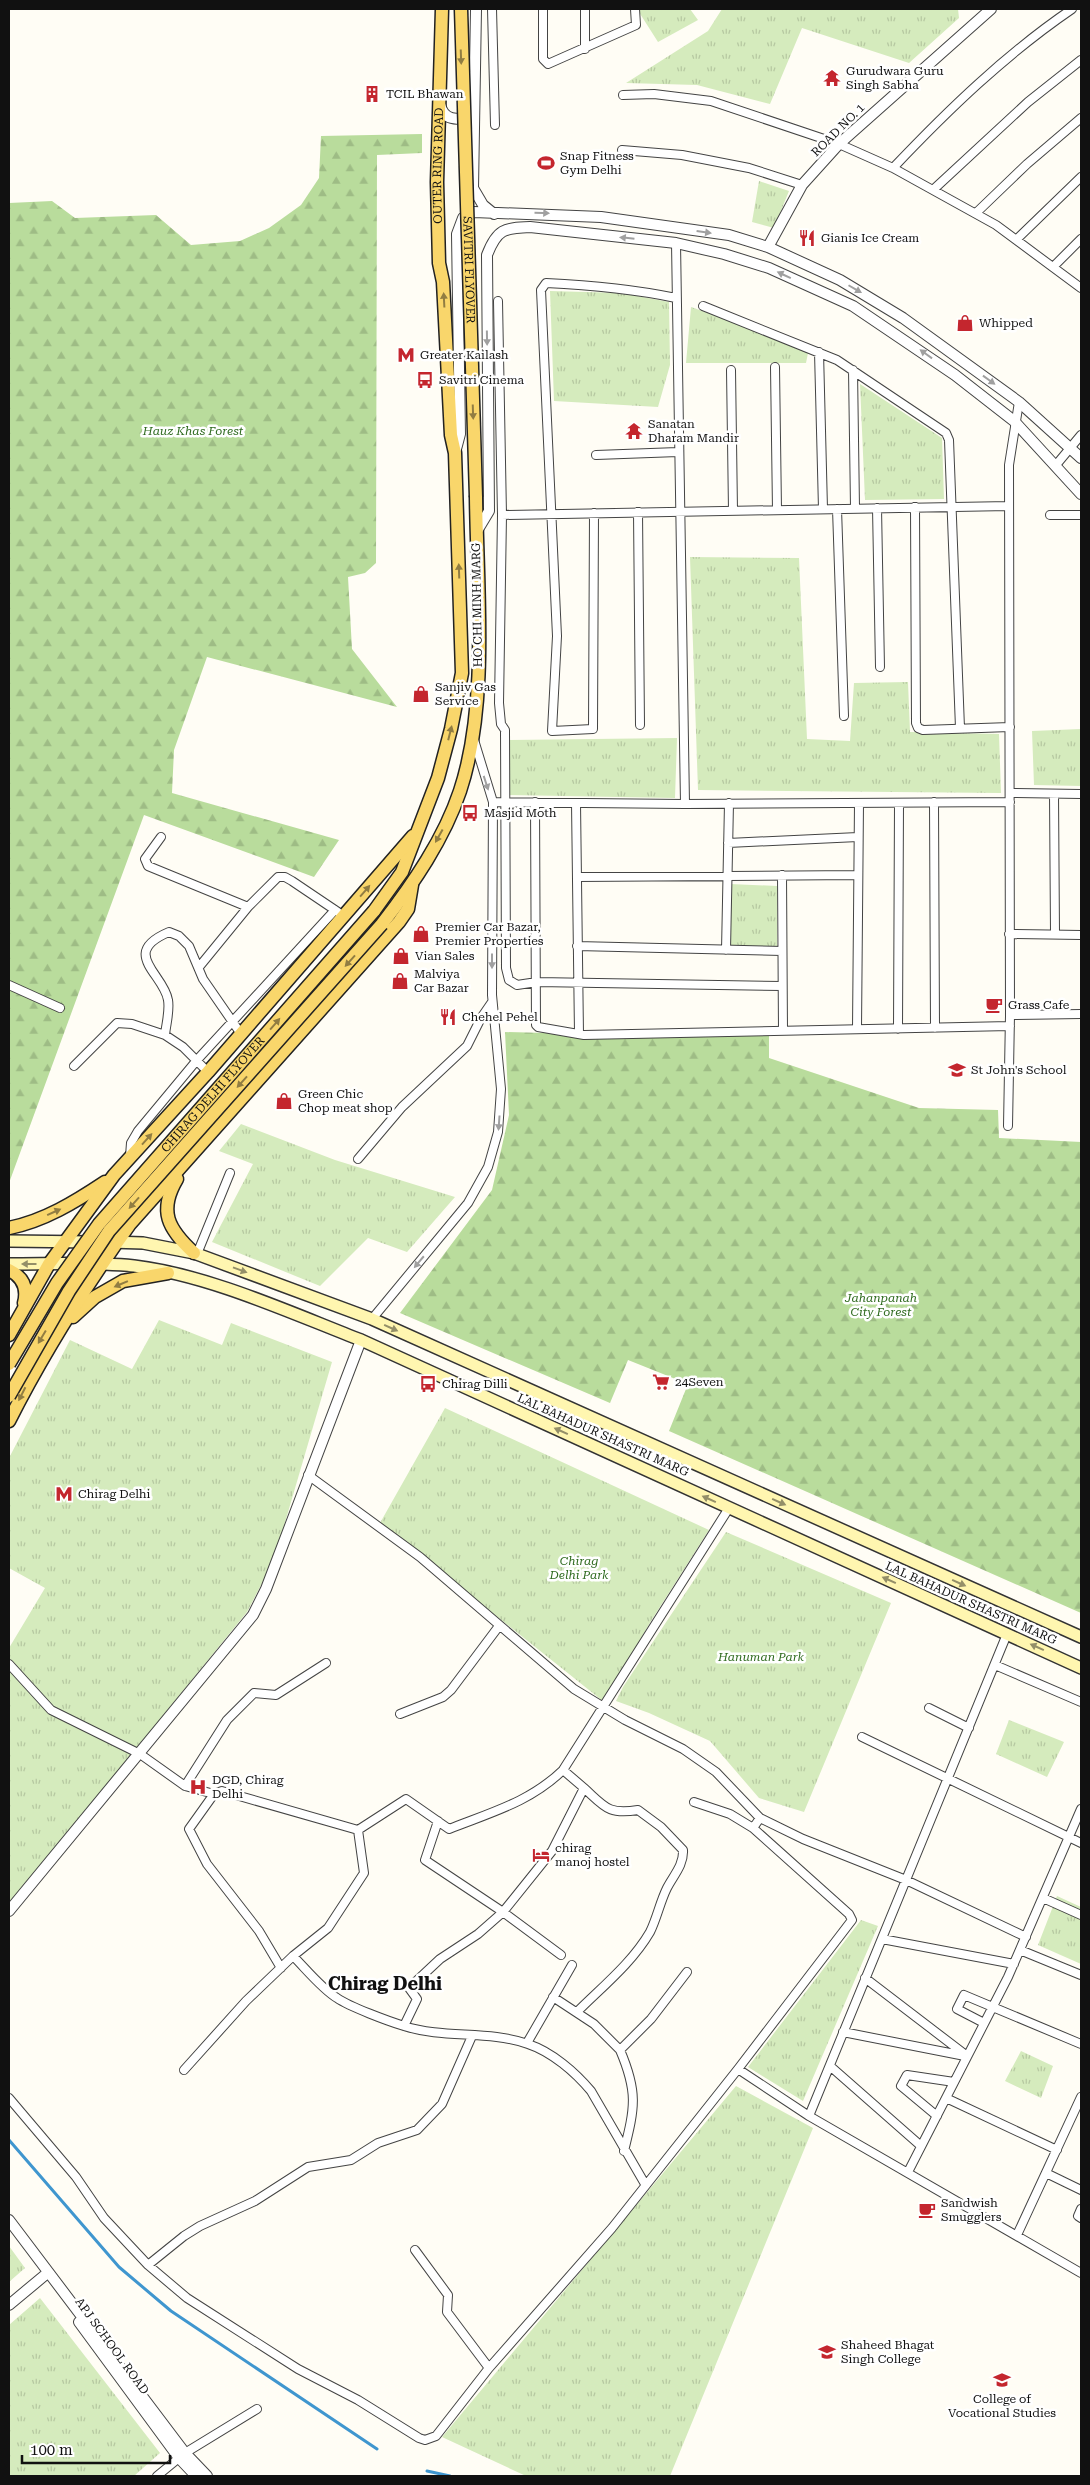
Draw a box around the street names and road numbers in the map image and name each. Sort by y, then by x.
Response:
street label: ROAD NO. 1 [809,100,868,159]
street label: OUTER RING ROAD [430,107,446,224]
street label: SAVITRI FLYOVER [460,216,478,324]
street label: HO CHI MINH MARG [469,542,485,667]
street label: CHIRAG DELHI FLYOVER [158,1033,268,1155]
street label: LAL BAHADUR SHASTRI MARG [515,1391,691,1480]
street label: LAL BAHADUR SHASTRI MARG [883,1559,1059,1648]
street label: APJ SCHOOL ROAD [72,2295,152,2397]

